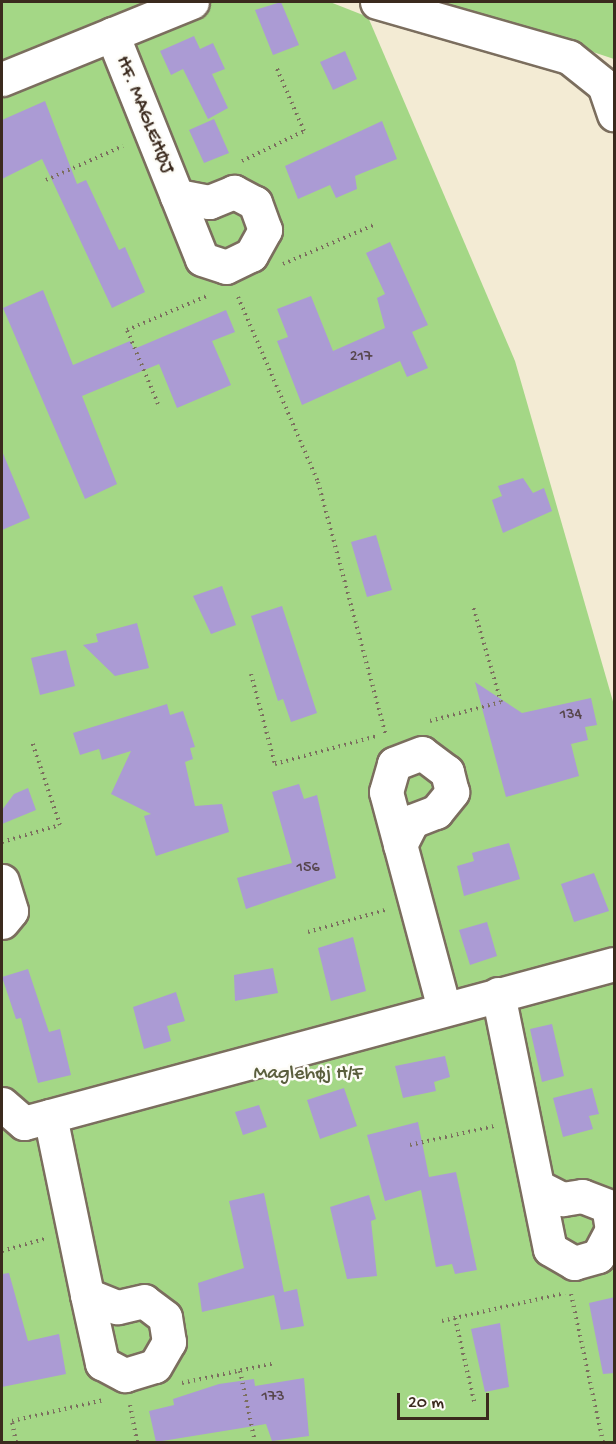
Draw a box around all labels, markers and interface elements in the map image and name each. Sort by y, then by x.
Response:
street label: HF. MAGLEHØJ [109,53,179,177]
house number: 217 [350,348,372,368]
house number: 134 [560,706,582,726]
house number: 156 [297,859,319,879]
park label: Maglehøj H/F [253,1062,363,1086]
scale bar [400,1381,492,1419]
house number: 173 [261,1388,285,1408]
text: 20 m [408,1393,444,1414]

